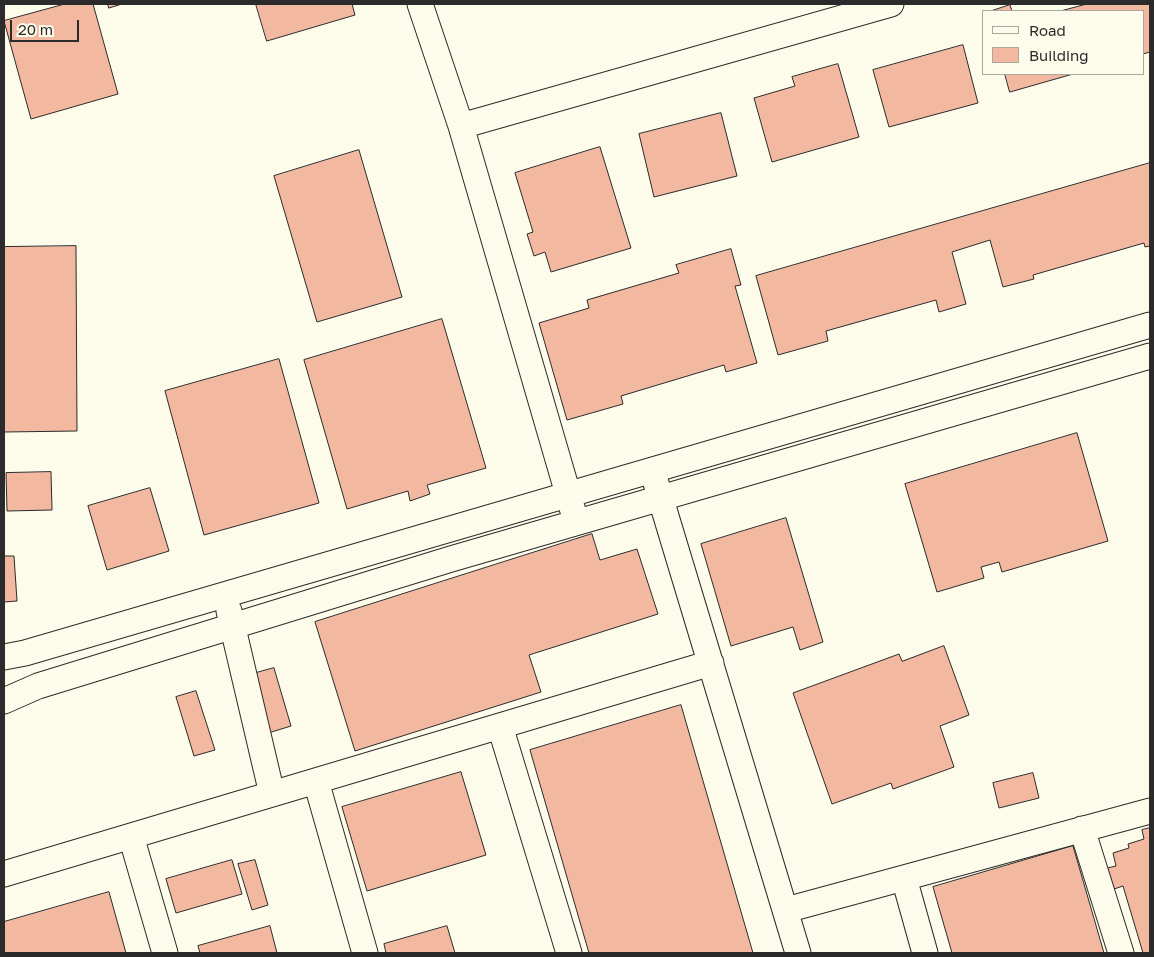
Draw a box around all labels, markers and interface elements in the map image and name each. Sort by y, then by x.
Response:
scale bar [12,10,81,42]
legend [982,10,1144,75]
text: 20 m [18,20,53,38]
text: Road [1029,21,1066,39]
text: Building [1029,46,1089,64]

